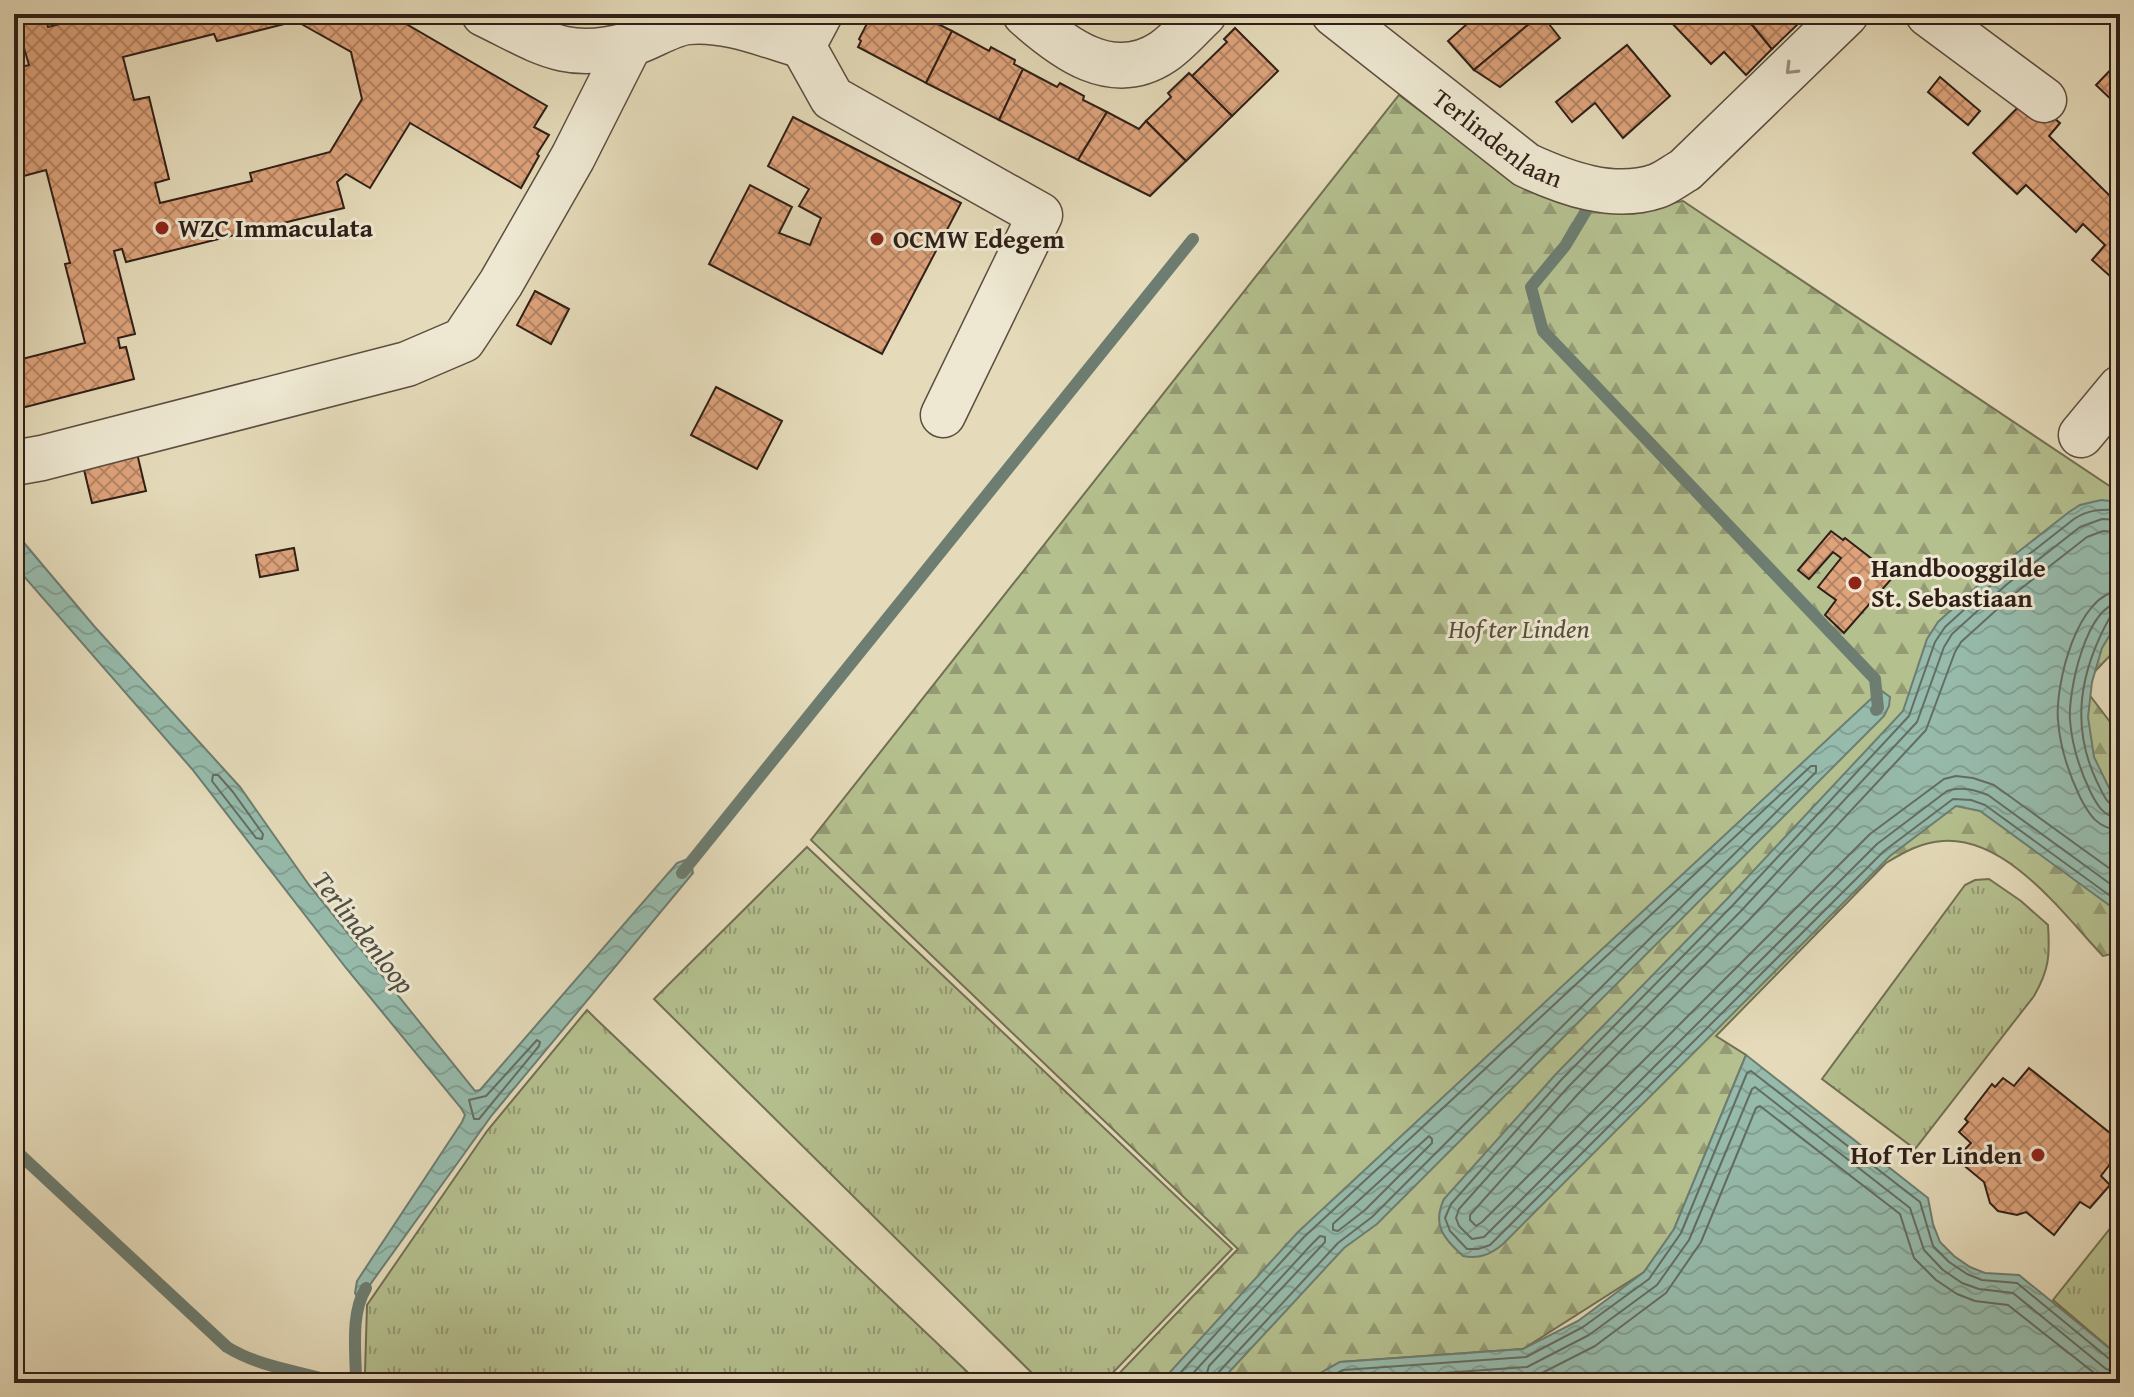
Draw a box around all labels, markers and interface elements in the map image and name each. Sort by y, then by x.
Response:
one-way arrow [1786,60,1800,74]
street label: Terlindenlaan [1424,78,1569,198]
place label: WZC Immaculata [178,208,374,247]
marker: WZC Immaculata [153,219,171,237]
place label: OCMW Edegem [893,219,1065,258]
marker: OCMW Edegem [868,230,886,248]
place label: Handbooggilde St. Sebastiaan [1871,548,2046,617]
marker: Handbooggilde St. Sebastiaan [1846,574,1864,592]
park label: Hof ter Linden [1447,609,1590,648]
water label: Terlindenloop [303,861,426,1002]
place label: Hof Ter Linden [1851,1135,2023,1174]
marker: Hof Ter Linden [2029,1146,2047,1164]

